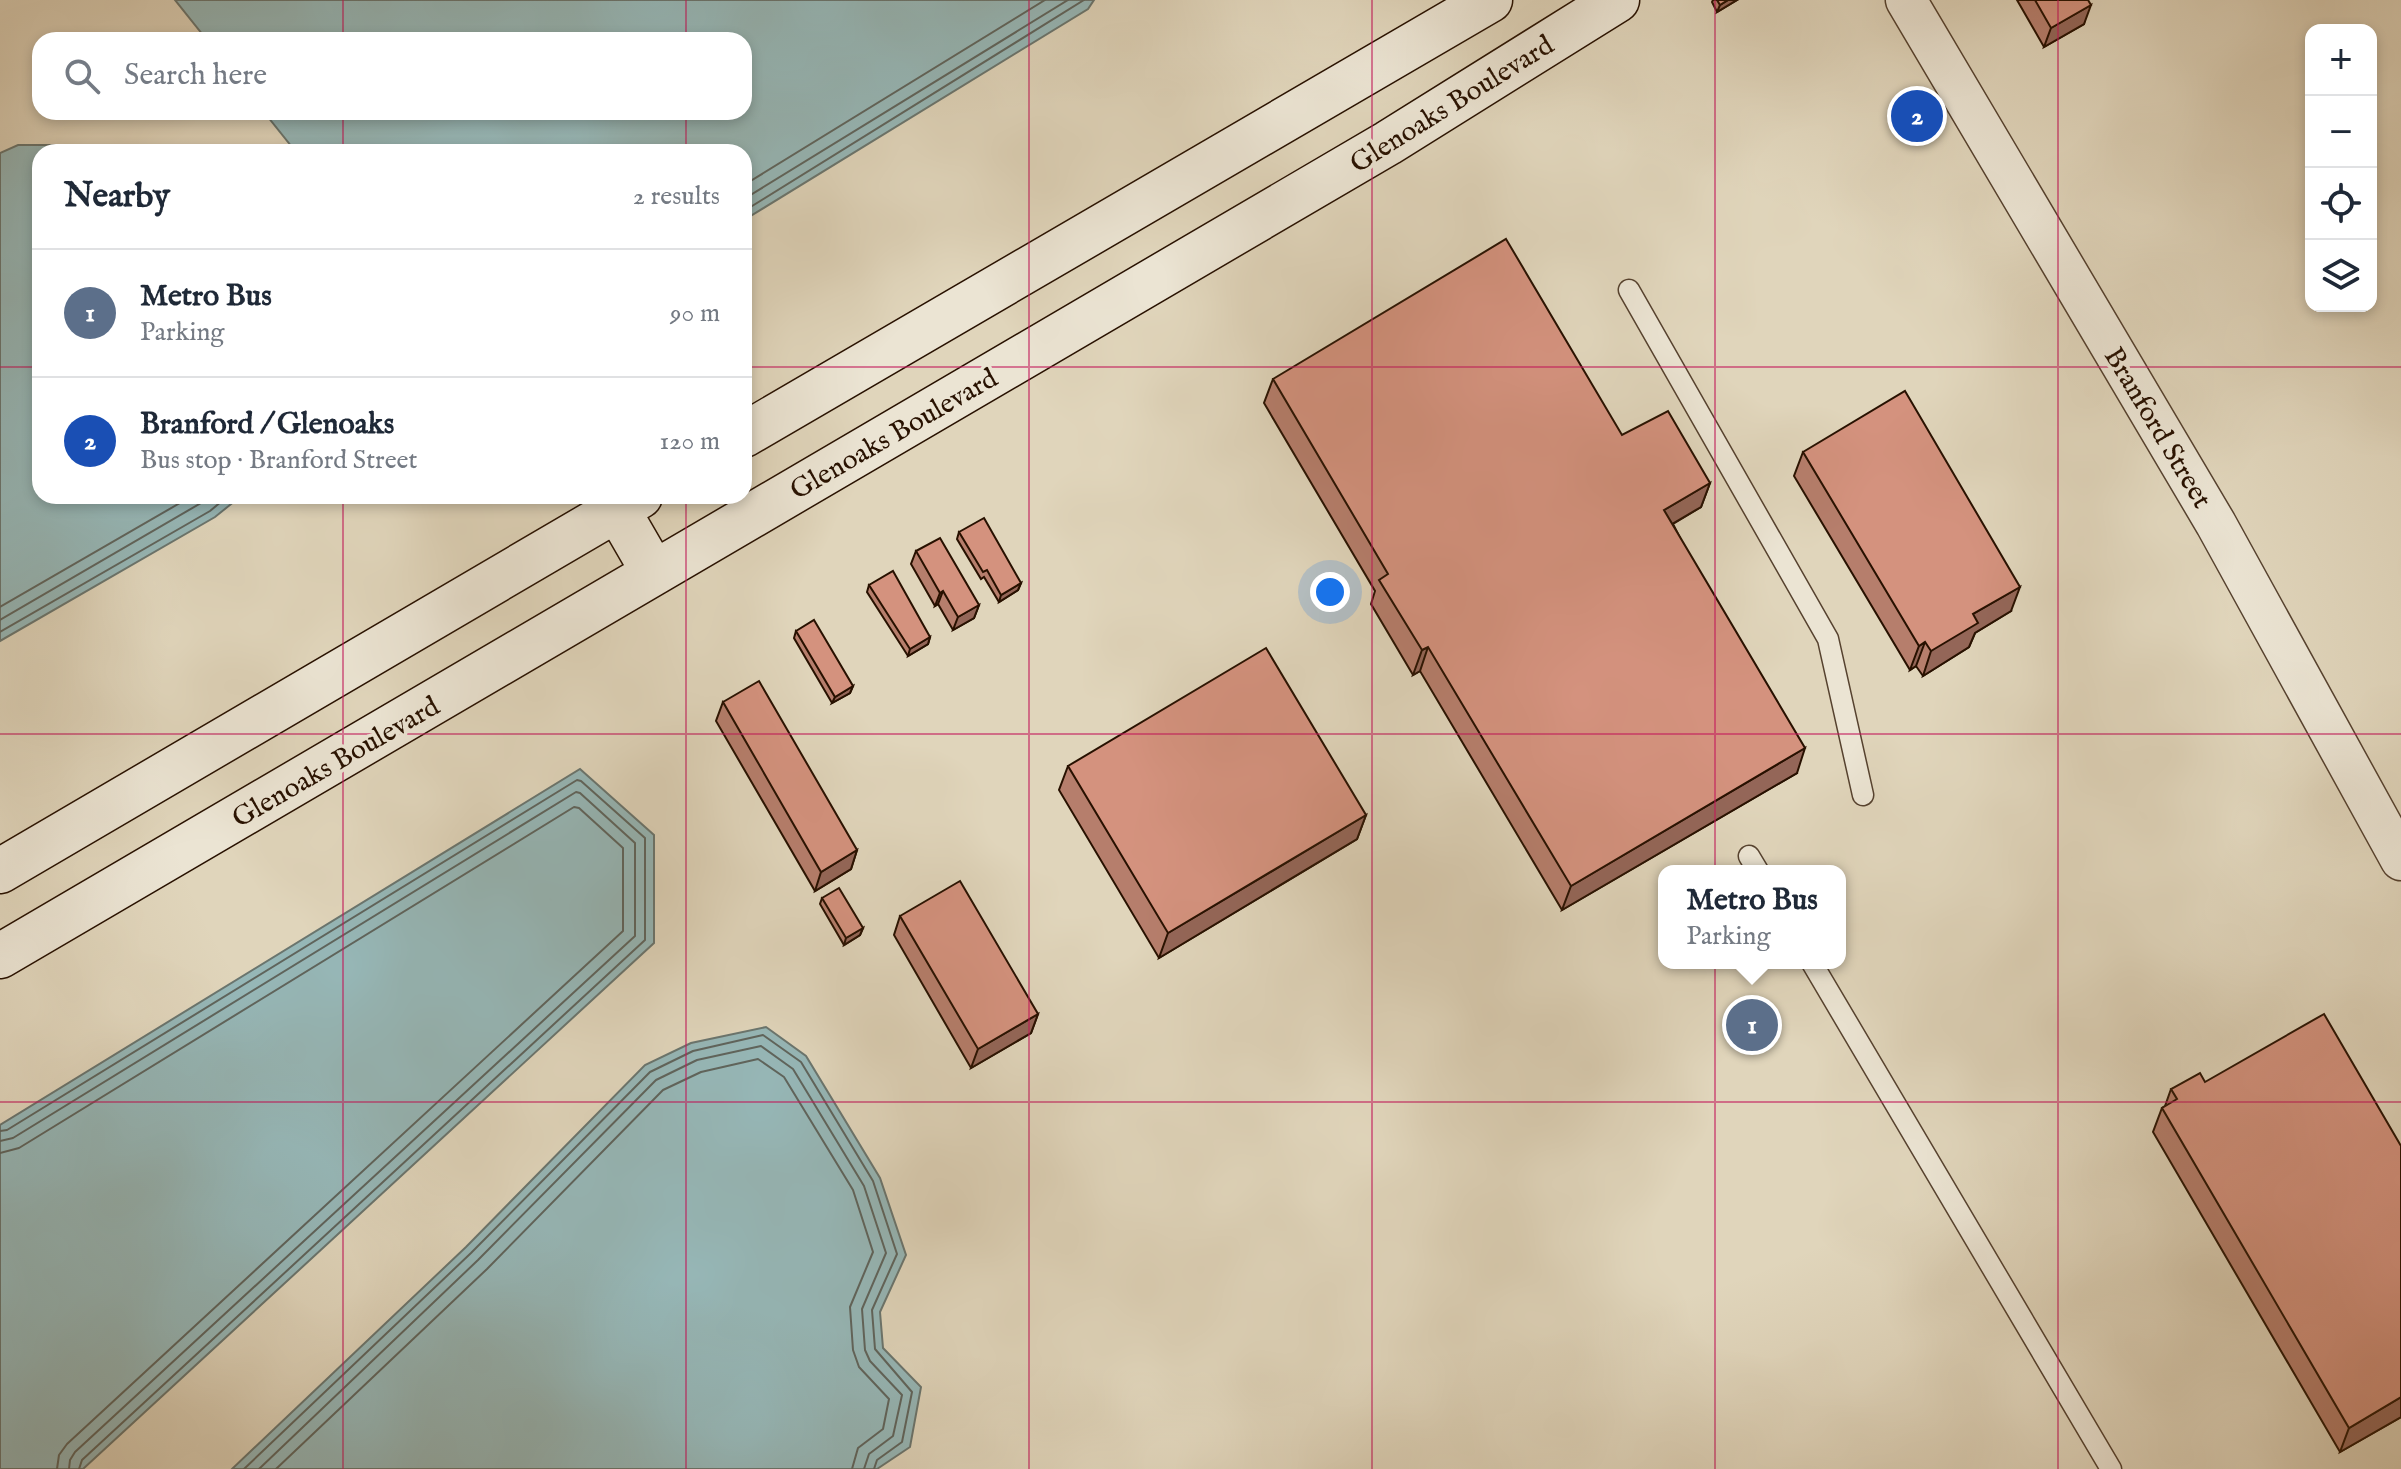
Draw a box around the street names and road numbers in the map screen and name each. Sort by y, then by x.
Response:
street label: Glenoaks Boulevard [1344,28,1561,182]
street label: Branford Street [2095,341,2219,516]
street label: Glenoaks Boulevard [784,362,1004,509]
street label: Glenoaks Boulevard [226,690,446,837]

